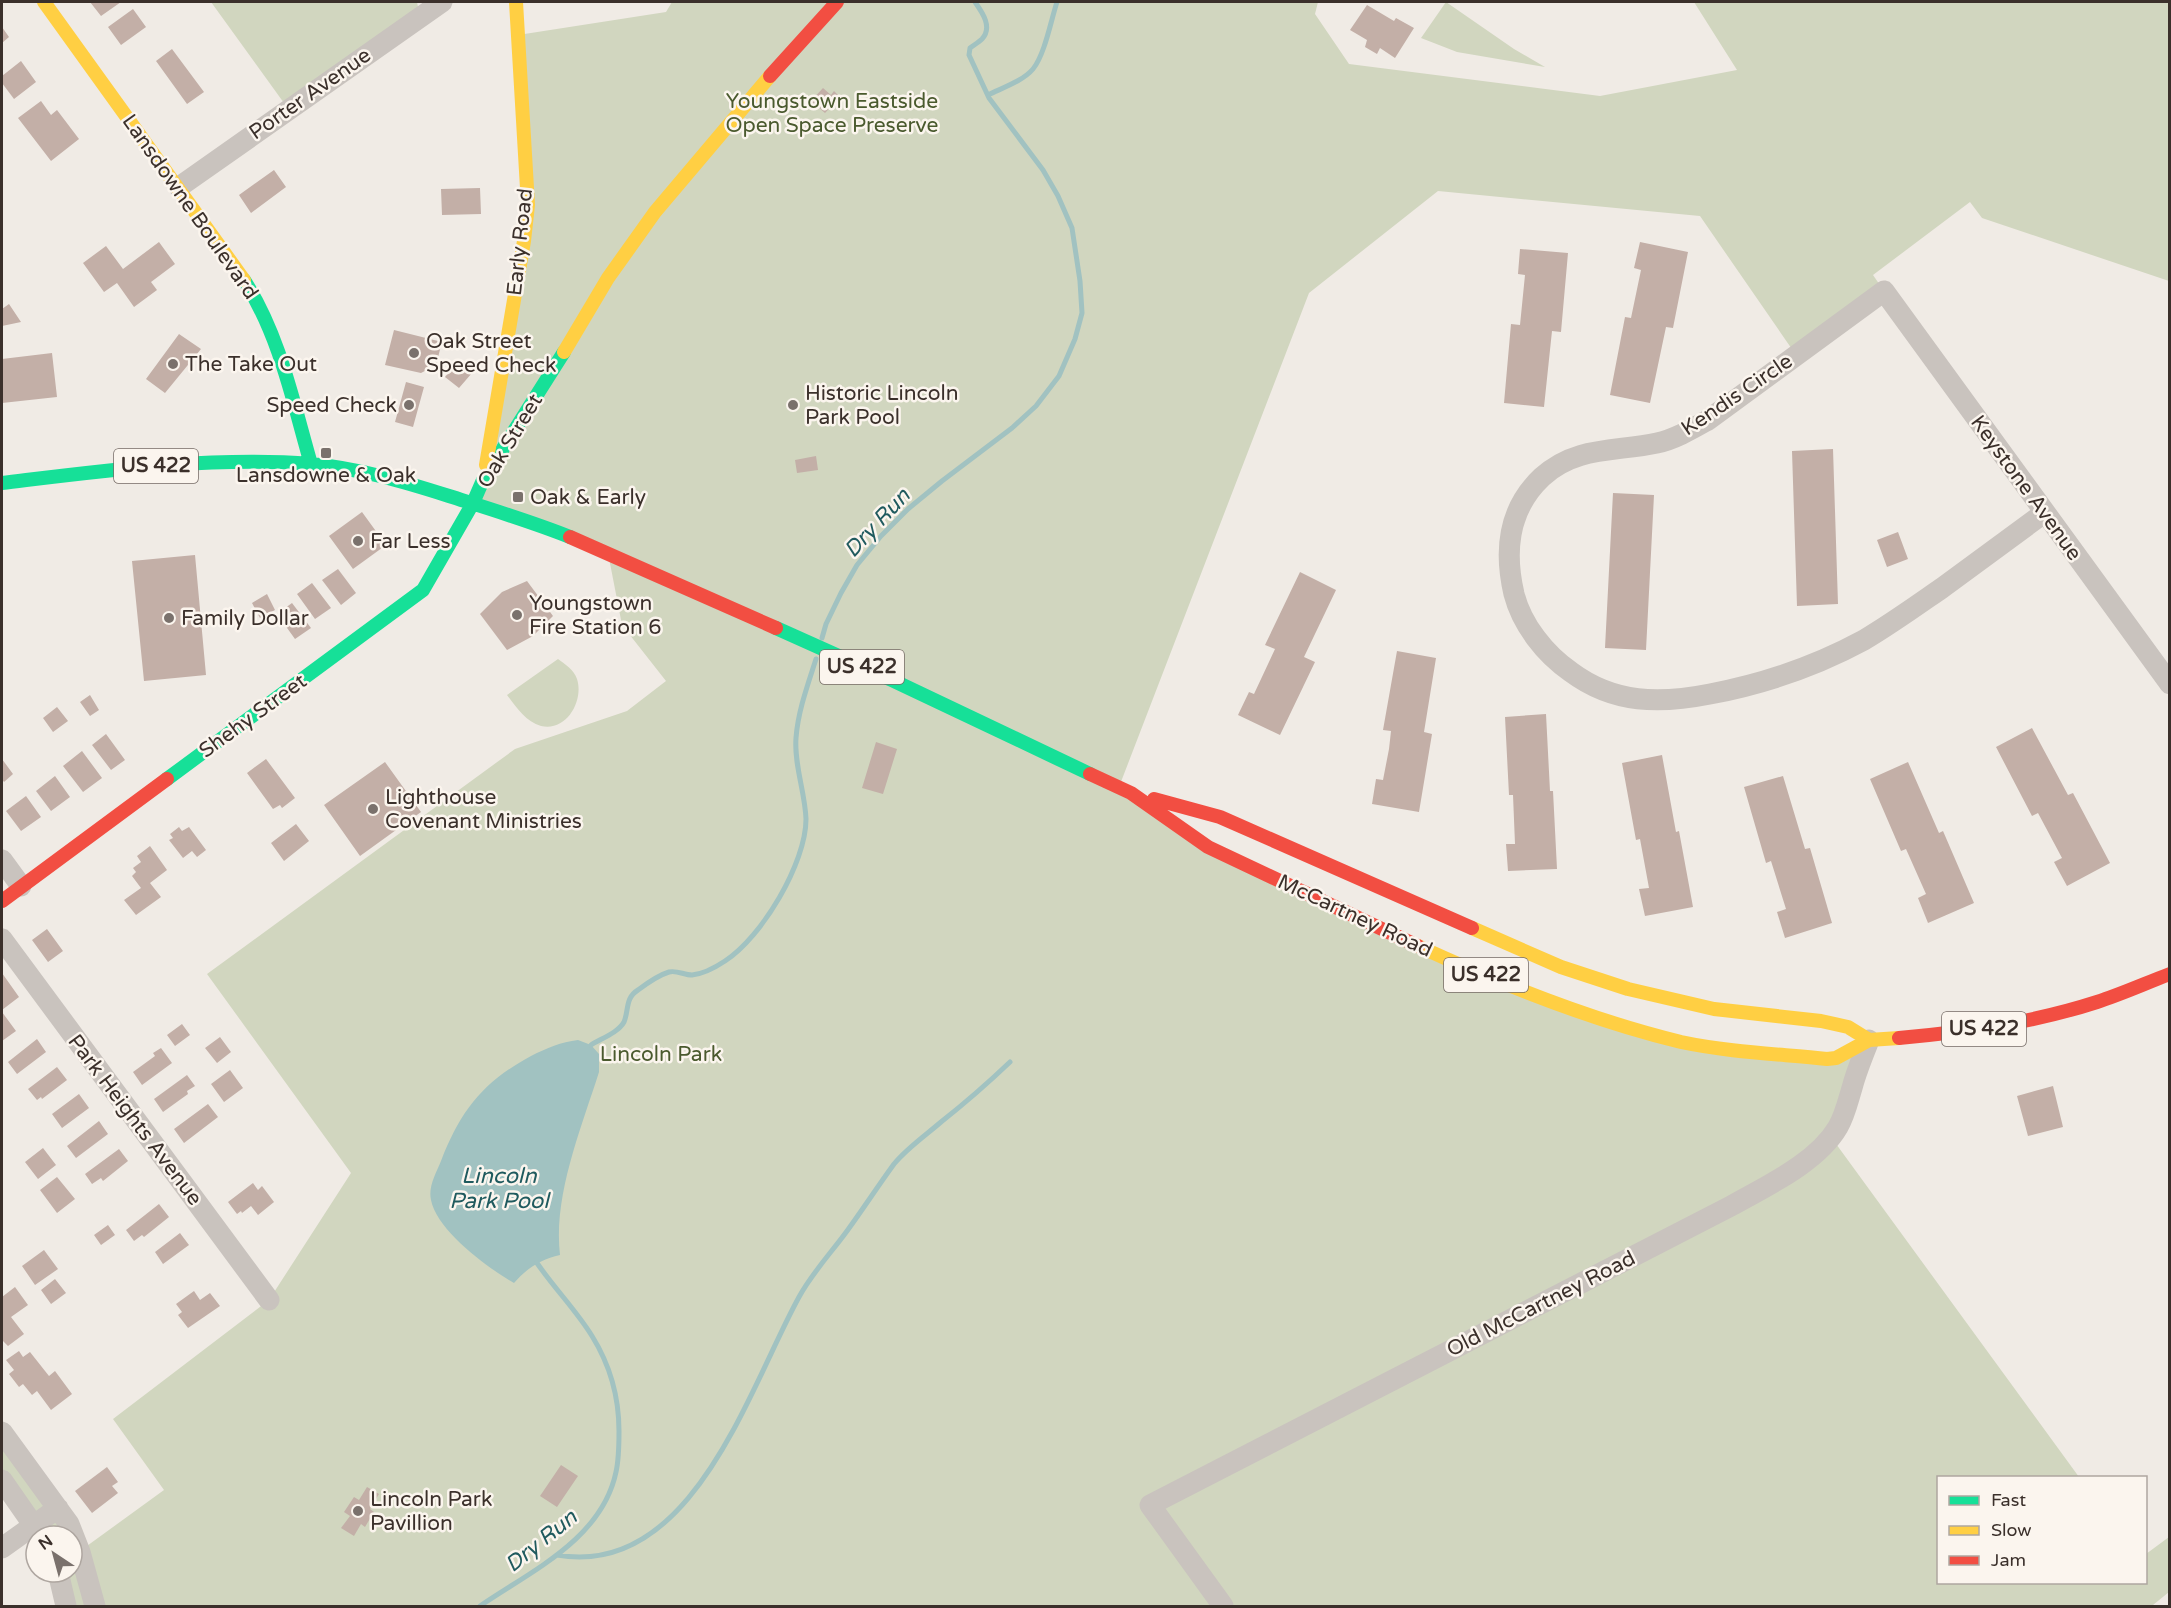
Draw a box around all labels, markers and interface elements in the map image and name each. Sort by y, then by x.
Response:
street label: Porter Avenue [244,43,376,145]
park label: Youngstown Eastside Open Space Preserve [726,89,939,138]
street label: Lansdowne Boulevard [117,110,263,304]
street label: Early Road [502,187,538,297]
place label: Oak Street Speed Check [426,329,556,378]
marker: Oak Street Speed Check [407,346,421,360]
street label: Kendis Circle [1677,349,1797,441]
place label: The Take Out [185,352,317,377]
marker: The Take Out [166,357,180,371]
place label: Historic Lincoln Park Pool [805,381,958,430]
street label: Oak Street [472,389,548,493]
place label: Speed Check [267,393,397,418]
marker: Speed Check [402,398,416,412]
marker: Historic Lincoln Park Pool [786,398,800,412]
street label: Keystone Avenue [1965,411,2087,565]
marker: Lansdowne & Oak [319,446,333,460]
road number: US 422 [114,449,198,483]
place label: Lansdowne & Oak [236,463,416,488]
water label: Dry Run [839,483,916,563]
place label: Oak & Early [530,485,646,510]
marker: Oak & Early [511,490,525,504]
place label: Far Less [370,529,451,554]
marker: Far Less [351,534,365,548]
place label: Youngstown Fire Station 6 [529,591,661,640]
place label: Family Dollar [181,606,309,631]
marker: Youngstown Fire Station 6 [510,608,524,622]
marker: Family Dollar [162,611,176,625]
road number: US 422 [820,650,904,684]
street label: Shehy Street [194,669,312,763]
place label: Lighthouse Covenant Ministries [385,785,582,834]
marker: Lighthouse Covenant Ministries [366,802,380,816]
street label: McCartney Road [1274,869,1436,963]
road number: US 422 [1444,958,1528,992]
road number: US 422 [1942,1012,2026,1046]
street label: Park Heights Avenue [63,1030,207,1210]
park label: Lincoln Park [600,1042,722,1067]
water label: Lincoln Park Pool [449,1163,551,1214]
street label: Old McCartney Road [1443,1246,1639,1362]
legend [1937,1476,2147,1584]
place label: Lincoln Park Pavillion [370,1487,492,1536]
text: Fast [1991,1489,2026,1511]
marker: Lincoln Park Pavillion [351,1504,365,1518]
water label: Dry Run [500,1504,583,1578]
text: Slow [1991,1519,2032,1541]
north arrow [24,1524,84,1584]
text: N [35,1531,57,1555]
text: Jam [1991,1549,2026,1571]

